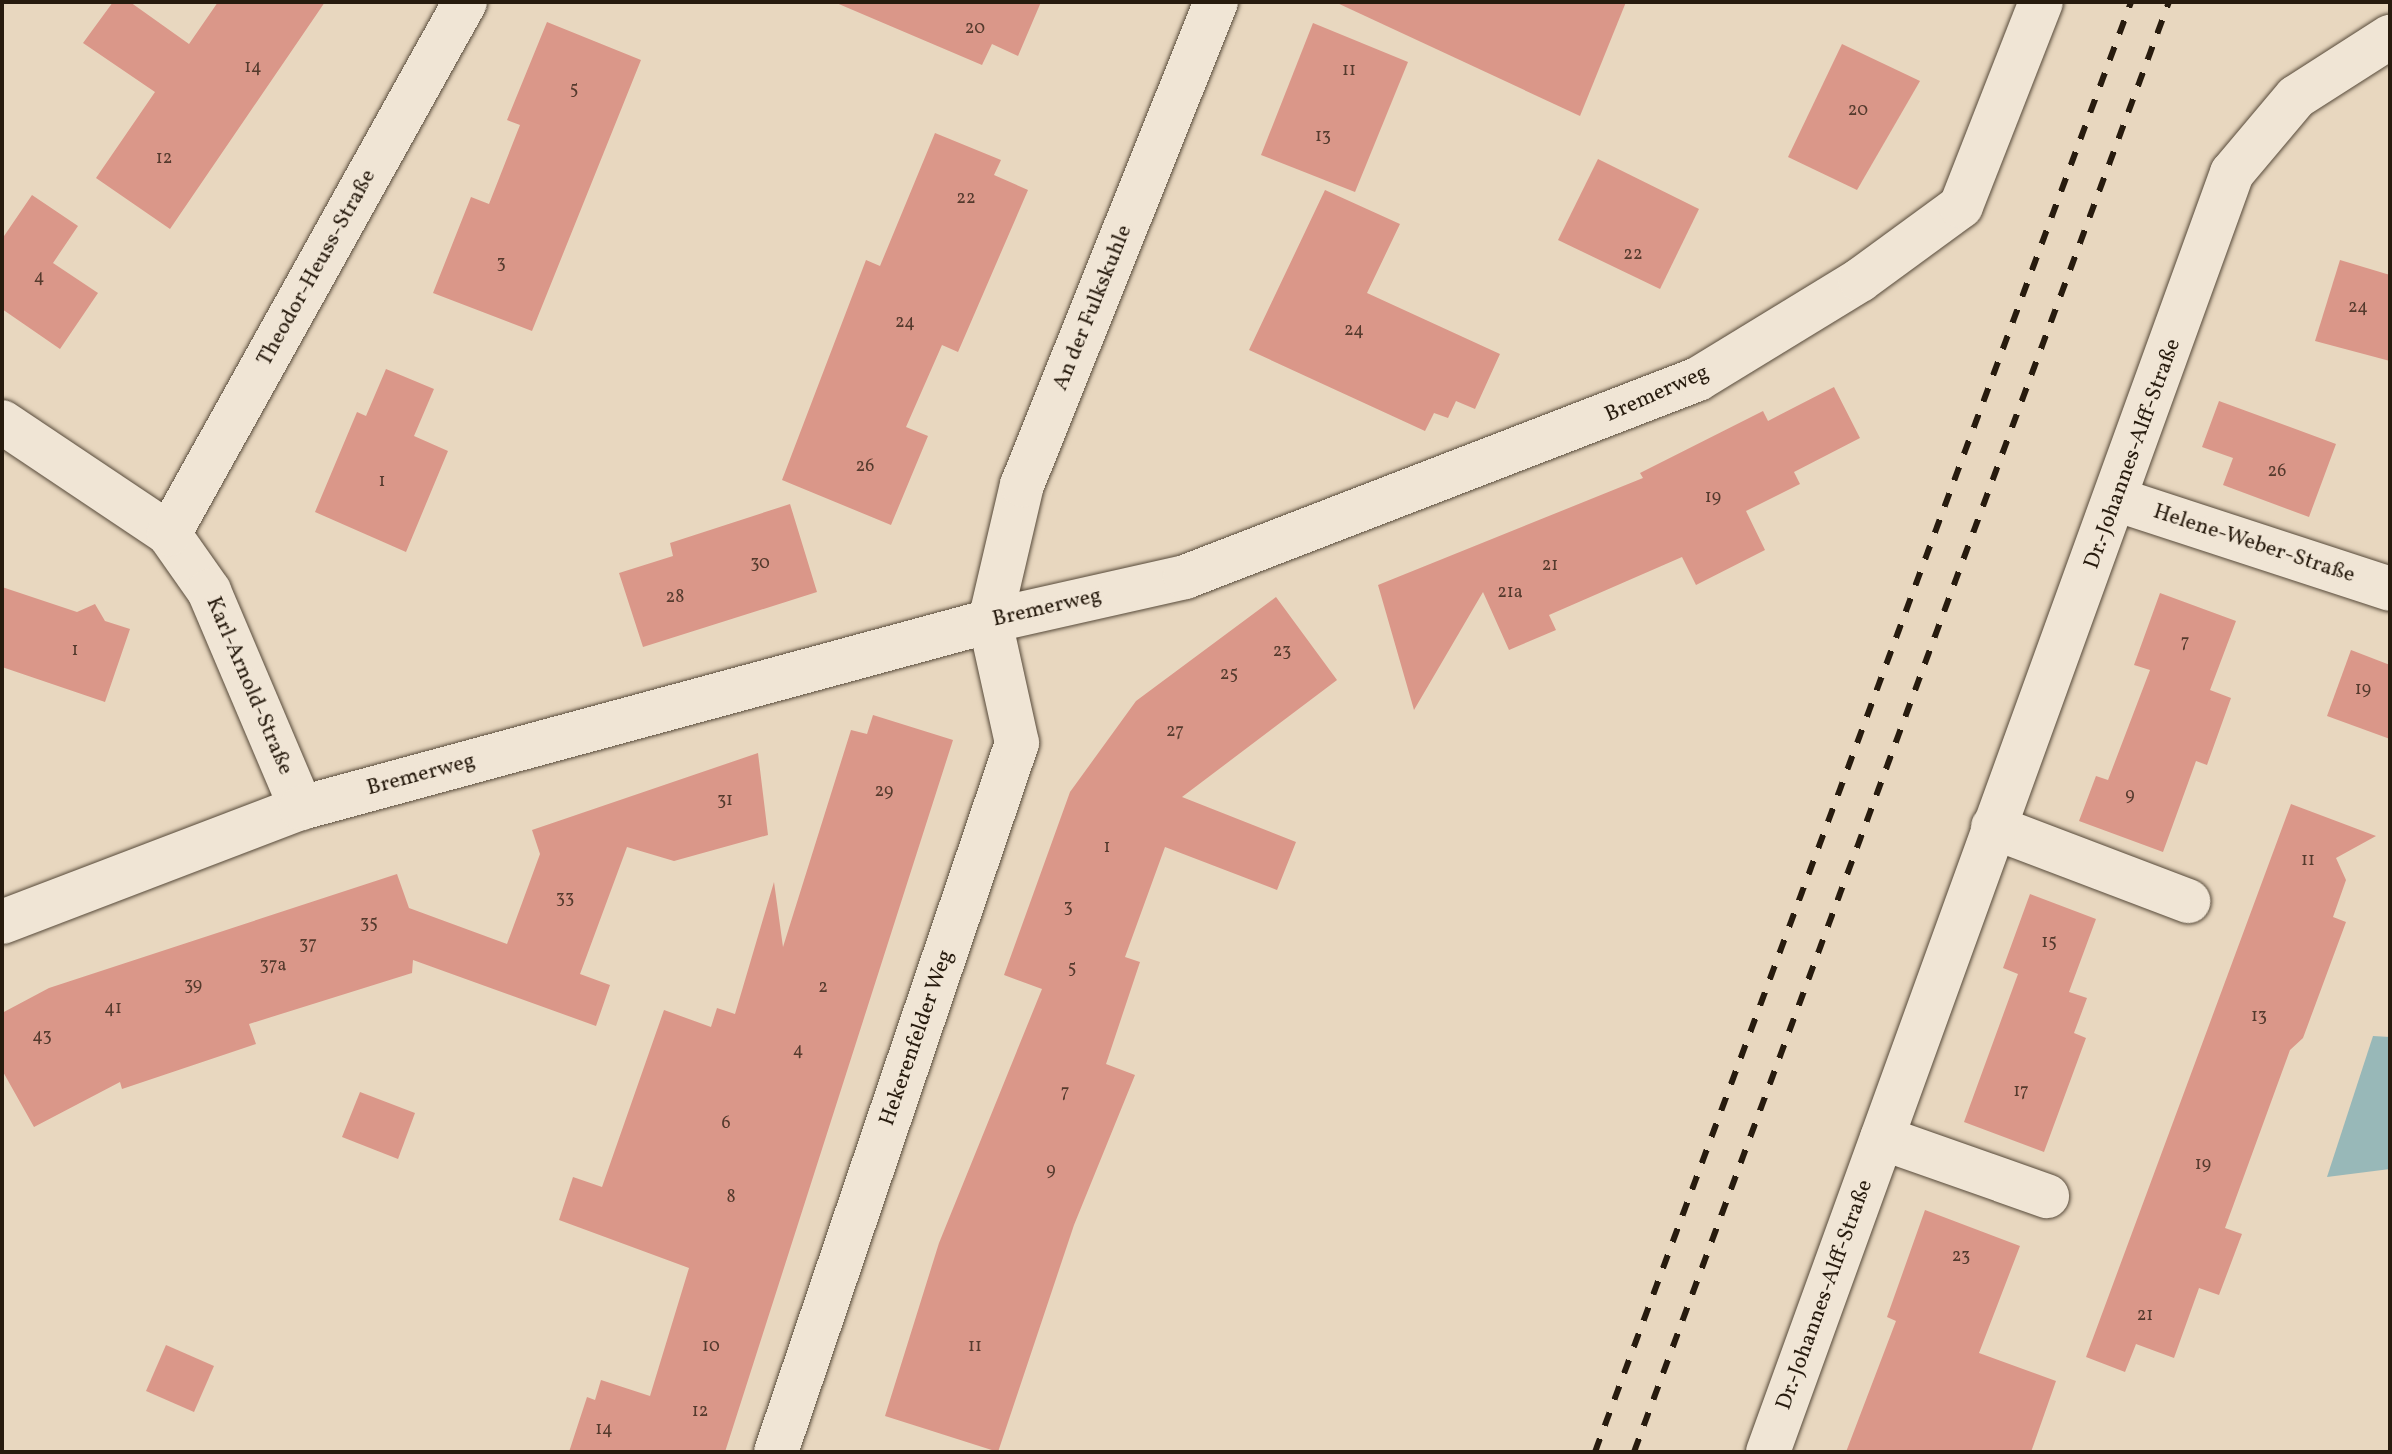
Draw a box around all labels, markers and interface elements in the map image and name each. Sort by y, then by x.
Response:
house number: 20 [965,18,985,40]
house number: 14 [244,57,262,79]
house number: 11 [1342,60,1356,82]
house number: 5 [570,79,578,101]
house number: 20 [1848,100,1868,122]
house number: 13 [1315,126,1331,148]
house number: 12 [156,148,172,170]
street label: Theodor-Heuss-Straße [252,165,382,371]
house number: 22 [956,188,976,210]
street label: An der Fulkskuhle [1048,221,1138,395]
house number: 22 [1623,244,1643,266]
house number: 3 [496,253,506,275]
house number: 4 [34,267,44,289]
house number: 24 [2348,297,2368,319]
house number: 24 [895,312,915,334]
house number: 24 [1344,320,1364,342]
street label: Dr.-Johannes-Alff-Straße [2079,335,2187,573]
street label: Bremerweg [1601,359,1713,429]
house number: 26 [856,456,874,478]
house number: 26 [2268,461,2286,483]
house number: 1 [379,471,385,493]
house number: 19 [1705,487,1721,509]
street label: Helene-Weber-Straße [2150,499,2358,589]
house number: 30 [750,553,770,575]
house number: 21 [1542,555,1558,577]
house number: 21a [1497,582,1523,604]
street label: Bremerweg [990,583,1104,633]
house number: 28 [666,587,684,609]
street label: Karl-Arnold-Straße [200,593,298,779]
house number: 7 [2181,632,2189,654]
house number: 1 [72,640,78,662]
house number: 23 [1273,641,1291,663]
house number: 25 [1220,664,1238,686]
house number: 19 [2355,679,2371,701]
house number: 27 [1166,721,1184,743]
street label: Bremerweg [364,748,478,802]
house number: 29 [875,781,893,803]
house number: 9 [2125,785,2135,807]
house number: 31 [717,790,733,812]
house number: 1 [1104,837,1110,859]
house number: 11 [2301,850,2315,872]
house number: 33 [556,888,574,910]
house number: 3 [1063,897,1073,919]
house number: 35 [360,913,378,935]
house number: 15 [2041,932,2057,954]
house number: 37 [299,934,317,956]
street label: Hekerenfelder Weg [874,946,960,1130]
house number: 37a [260,955,286,977]
house number: 5 [1068,958,1076,980]
house number: 39 [184,975,202,997]
house number: 2 [818,977,828,999]
house number: 41 [104,998,122,1020]
house number: 13 [2251,1006,2267,1028]
house number: 43 [32,1026,52,1048]
house number: 4 [793,1040,803,1062]
house number: 17 [2013,1081,2029,1103]
house number: 7 [1061,1082,1069,1104]
house number: 6 [721,1113,731,1135]
house number: 19 [2195,1154,2211,1176]
house number: 9 [1046,1160,1056,1182]
street label: Dr.-Johannes-Alff-Straße [1771,1176,1879,1414]
house number: 8 [726,1187,736,1209]
house number: 23 [1952,1246,1970,1268]
house number: 21 [2137,1305,2153,1327]
house number: 10 [702,1336,720,1358]
house number: 11 [968,1336,982,1358]
house number: 12 [692,1401,708,1423]
house number: 14 [595,1419,613,1441]

